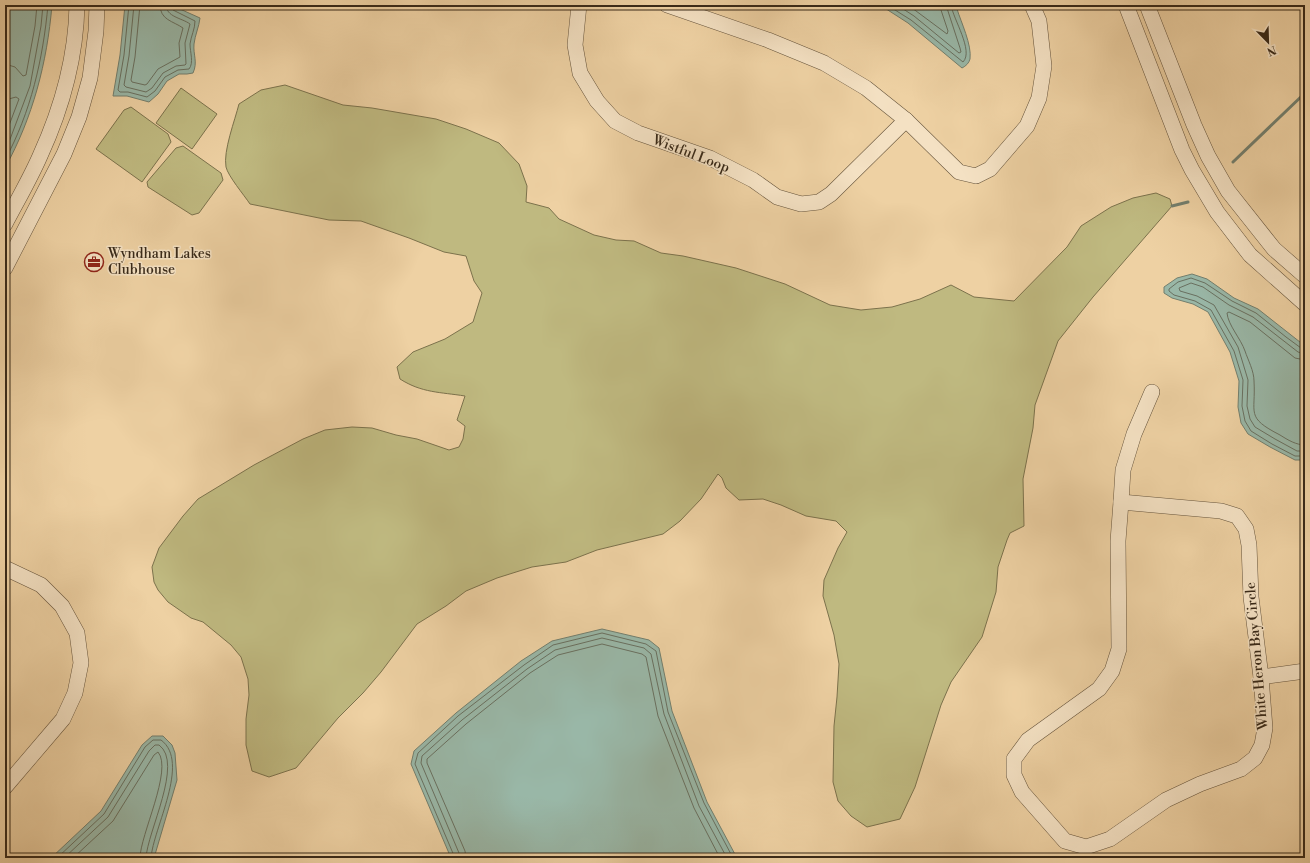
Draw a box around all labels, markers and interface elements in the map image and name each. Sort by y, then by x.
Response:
north arrow [1248,22,1288,62]
text: N [1265,42,1278,59]
street label: Wistful Loop [649,131,732,177]
place label: Wyndham Lakes Clubhouse [107,245,211,279]
office icon: Wyndham Lakes Clubhouse [83,251,105,273]
street label: White Heron Bay Circle [1242,581,1273,732]

